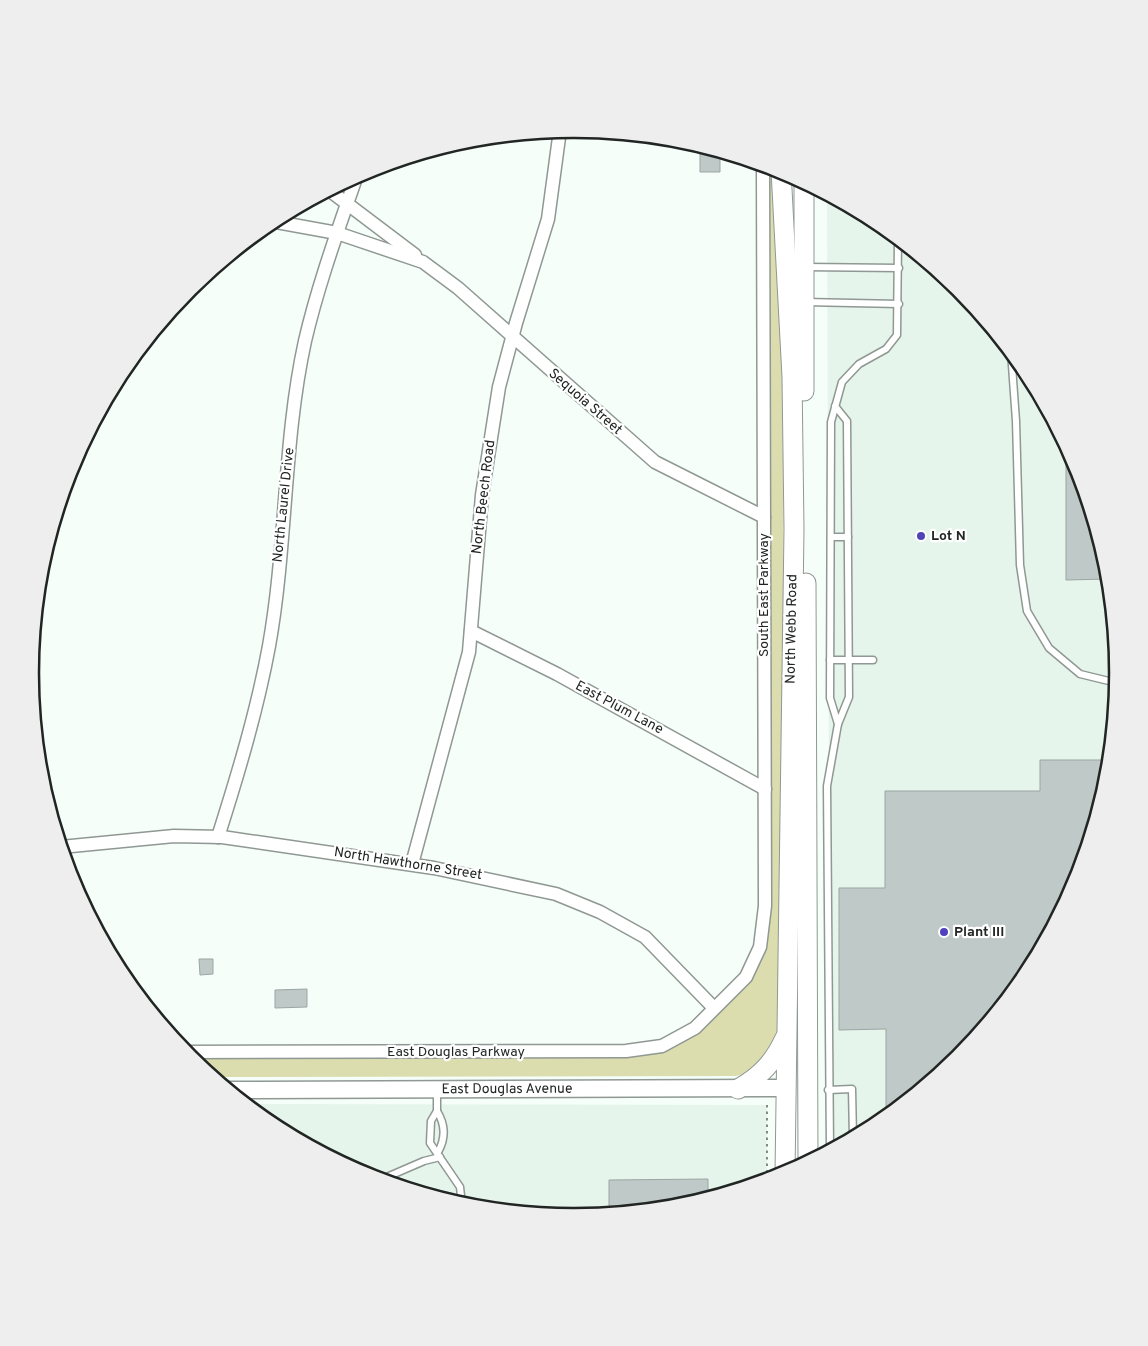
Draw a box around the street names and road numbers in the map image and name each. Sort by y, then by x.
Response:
street label: Sequoia Street [545,365,625,439]
street label: North Beech Road [469,439,499,555]
street label: North Laurel Drive [270,447,298,563]
street label: South East Parkway [756,533,773,657]
street label: North Webb Road [783,574,801,684]
street label: East Plum Lane [572,678,666,738]
street label: North Hawthorne Street [333,844,483,884]
street label: East Douglas Parkway [387,1044,525,1061]
street label: East Douglas Avenue [442,1080,572,1098]

